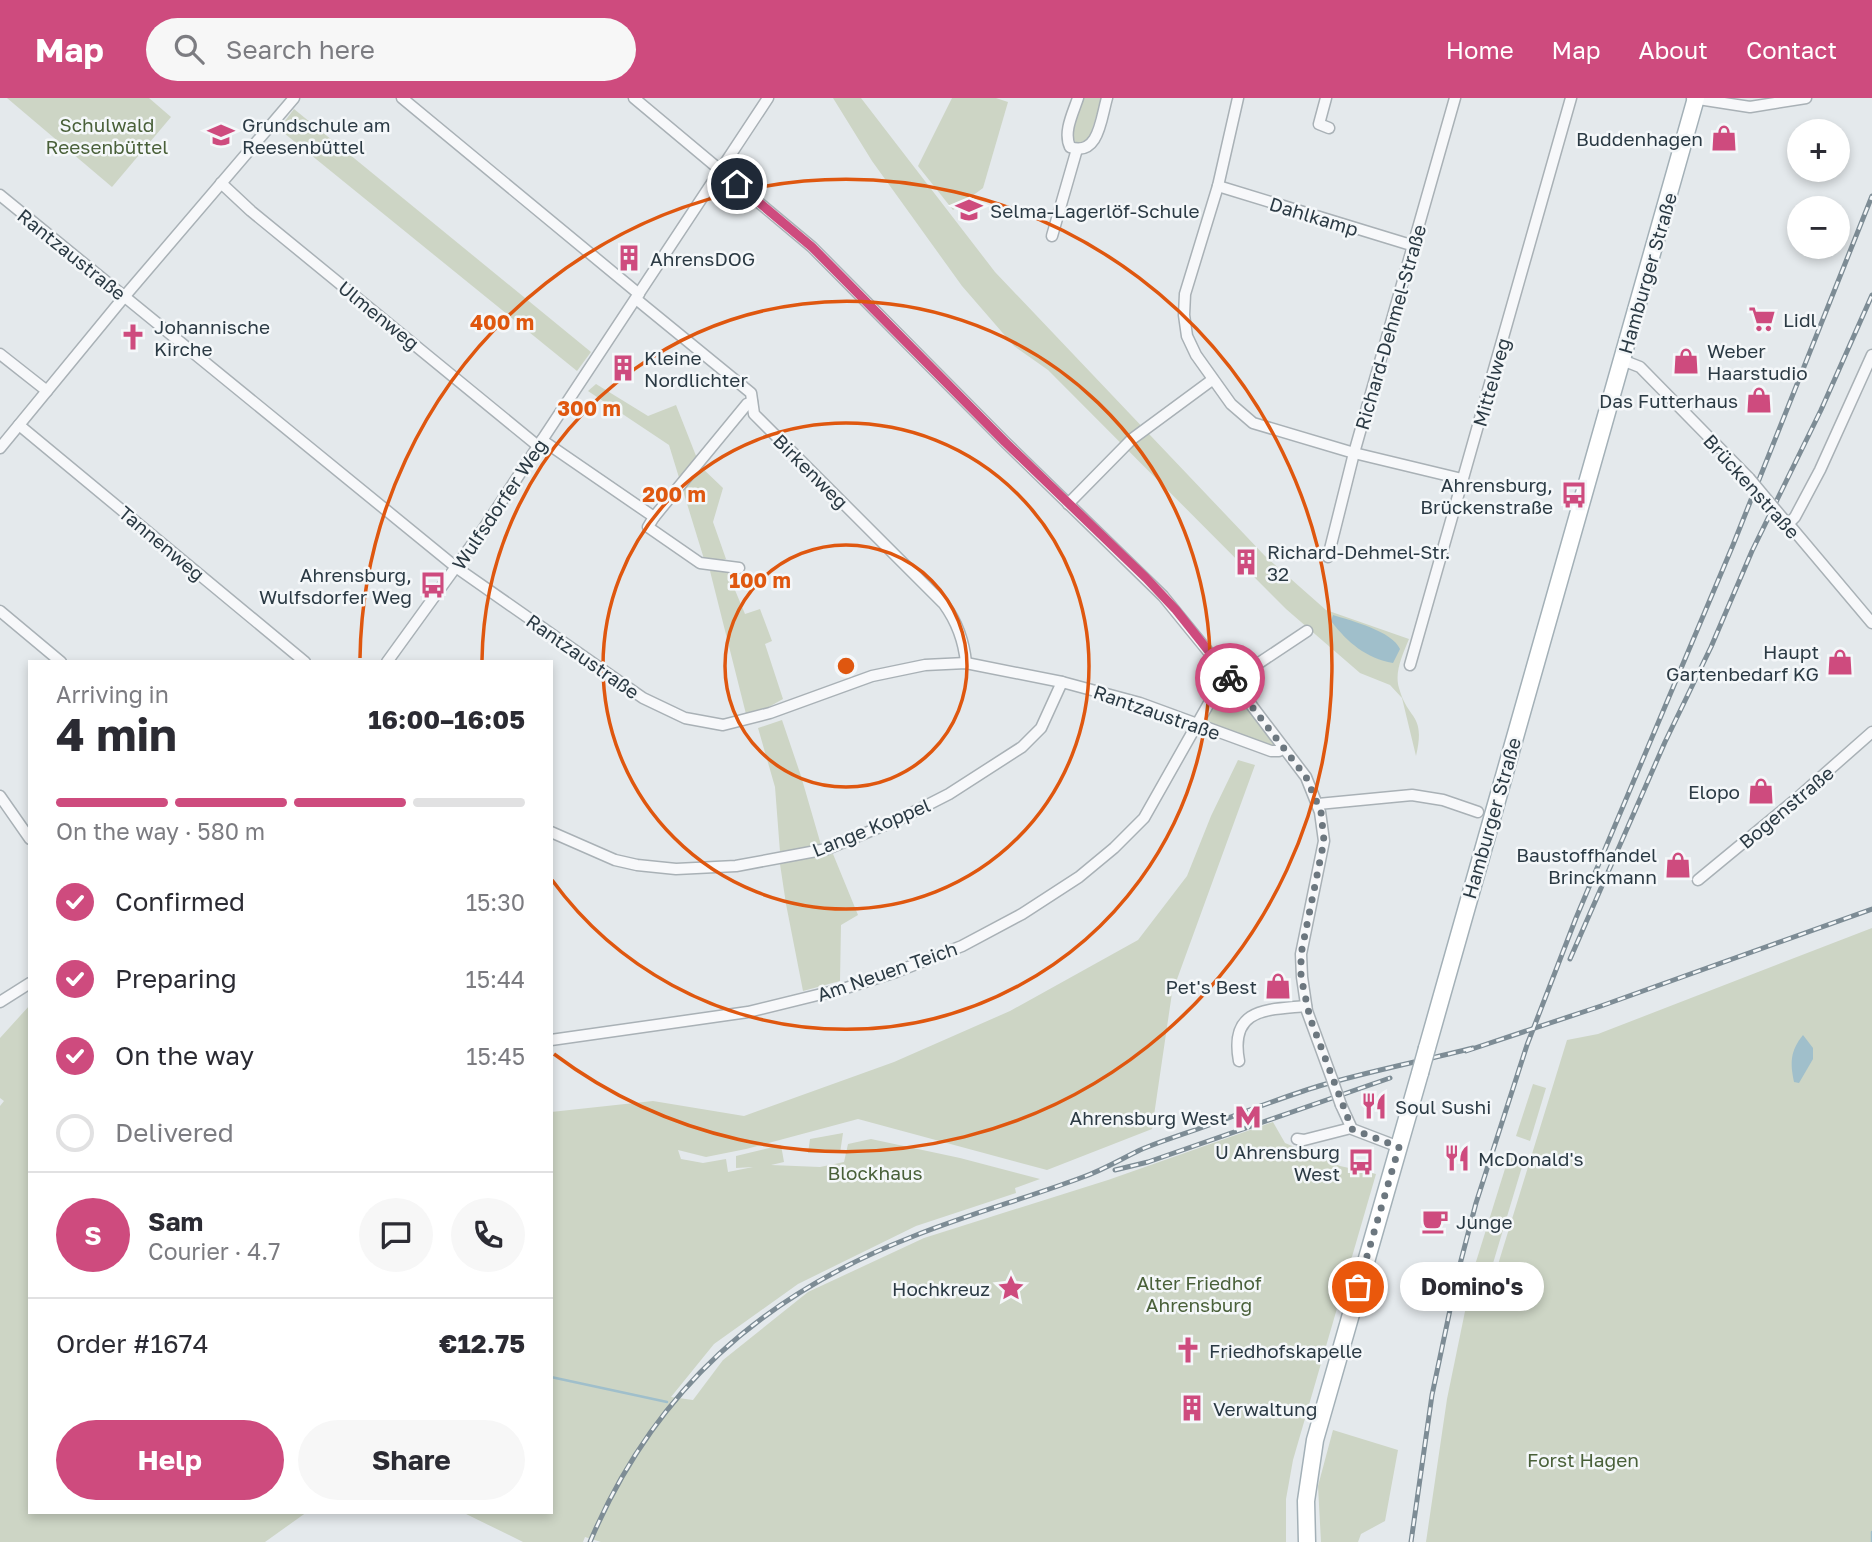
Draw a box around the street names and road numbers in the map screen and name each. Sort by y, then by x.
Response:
street label: Hamburger Straße [1613,190,1681,356]
street label: Dahlkamp [1267,192,1361,240]
street label: Rantzaustraße [13,203,131,305]
street label: Richard-Dehmel-Straße [1350,222,1430,432]
street label: Ulmenweg [334,275,424,355]
street label: Mittelweg [1467,335,1515,429]
street label: Birkenweg [769,429,853,513]
street label: Brückenstraße [1699,429,1805,543]
street label: Wulfsdorfer Weg [447,434,551,574]
street label: Tannenweg [115,501,209,585]
street label: Rantzaustraße [522,609,644,703]
street label: Rantzaustraße [1091,680,1223,744]
street label: Hamburger Straße [1457,735,1525,901]
street label: Bogenstraße [1734,761,1838,853]
street label: Lange Koppel [809,793,933,861]
street label: Am Neuen Teich [814,936,960,1006]

